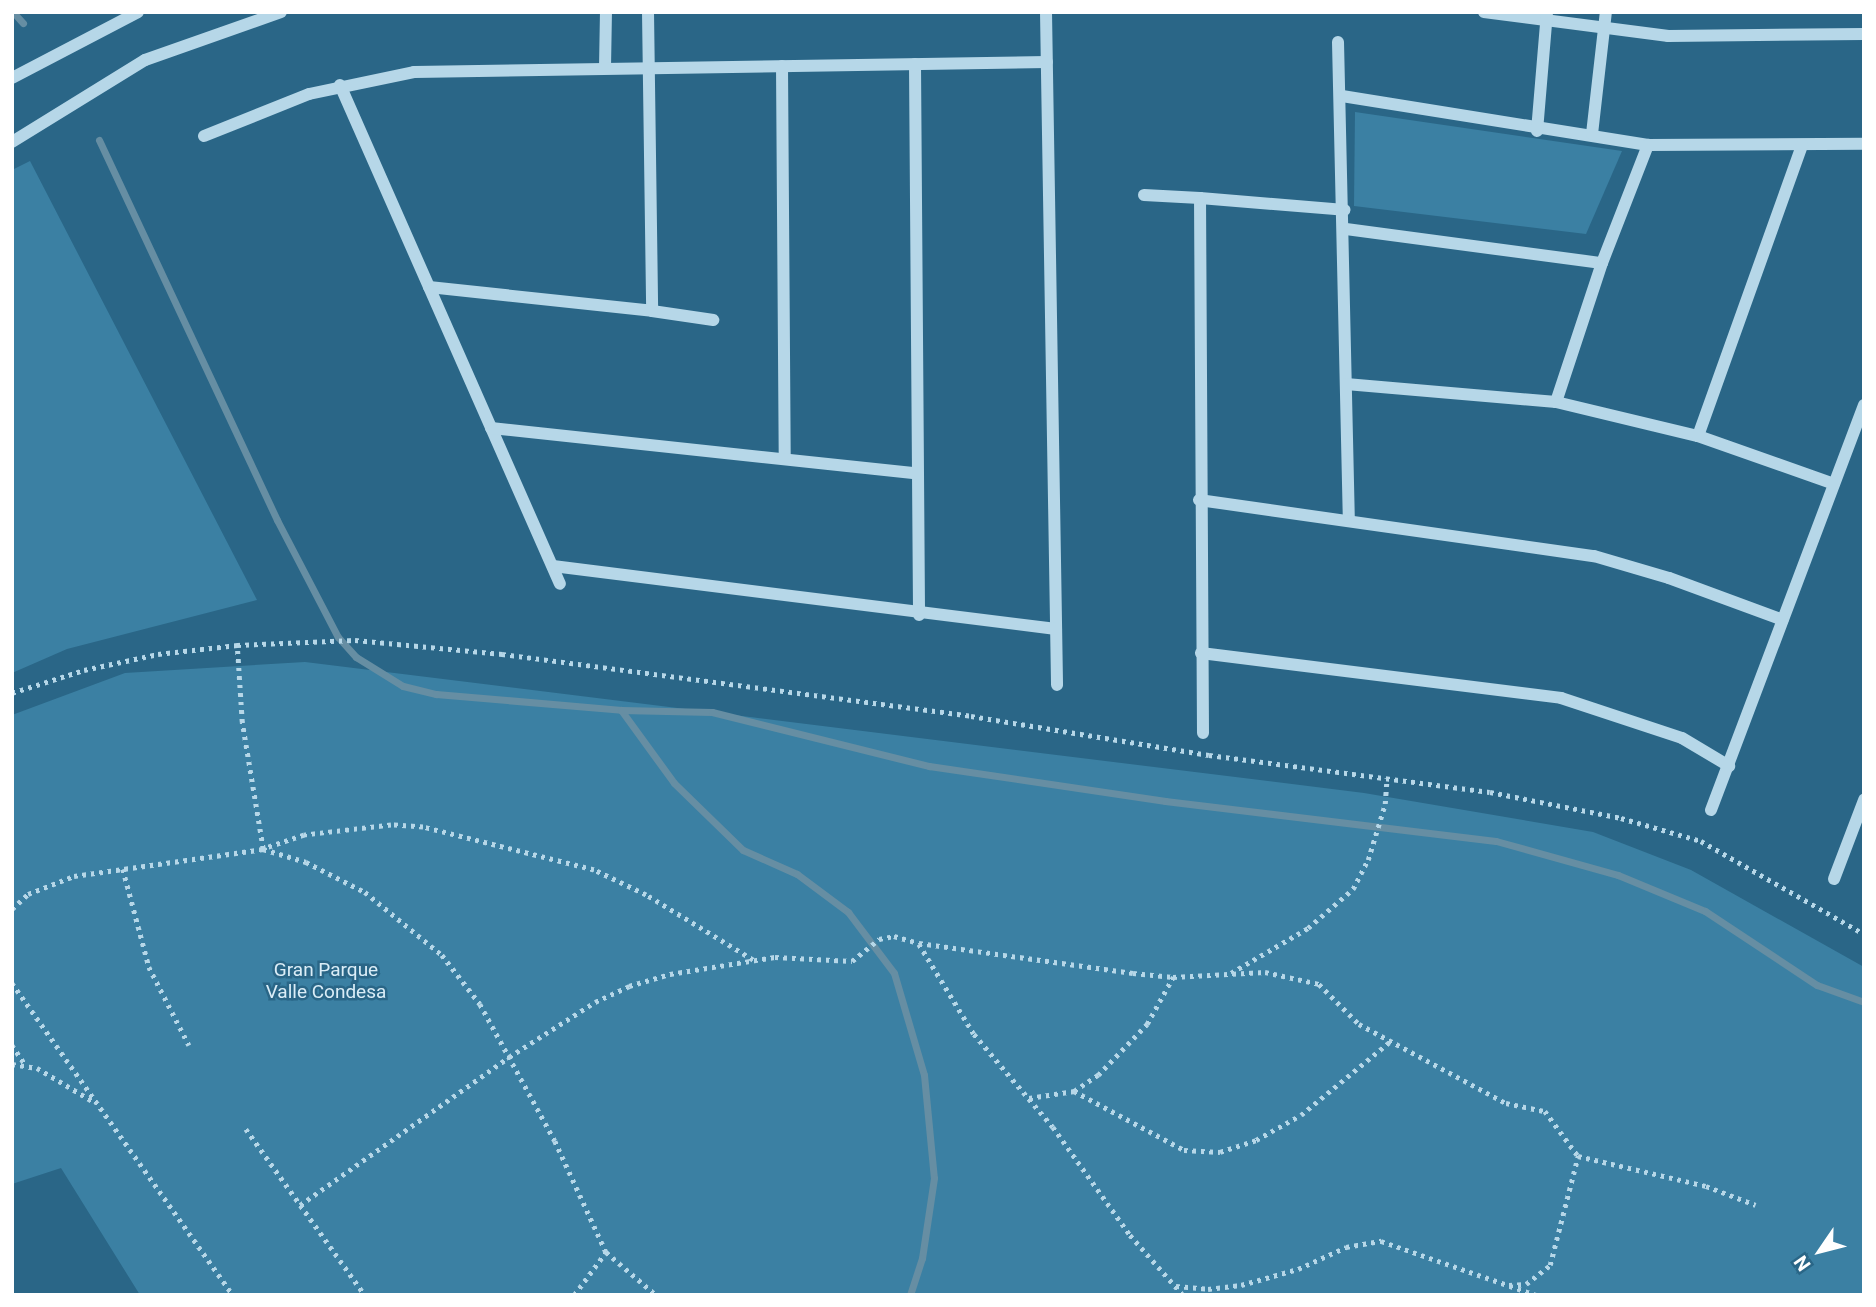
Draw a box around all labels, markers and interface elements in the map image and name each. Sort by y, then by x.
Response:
park label: Gran Parque Valle Condesa [266,959,386,1003]
north arrow [1785,1216,1855,1286]
text: N [1789,1251,1816,1275]

